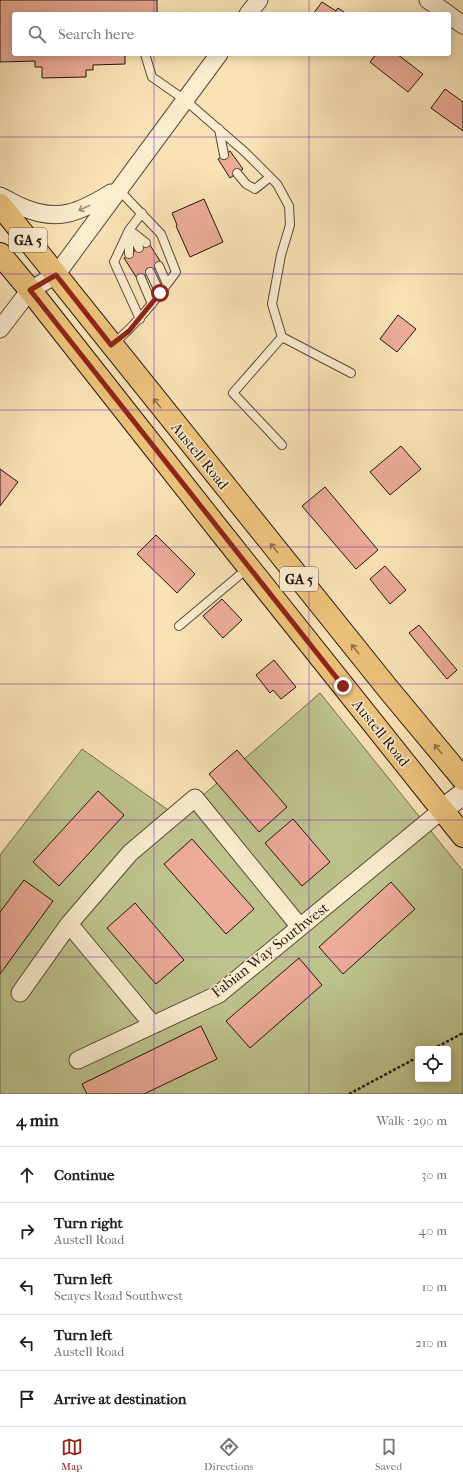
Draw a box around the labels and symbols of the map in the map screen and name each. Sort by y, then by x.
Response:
one-way arrow [79,205,91,212]
road number: GA 5 [9,228,47,252]
route start [151,284,169,302]
one-way arrow [153,397,161,408]
street label: Austell Road [167,418,233,494]
one-way arrow [269,542,278,553]
road number: GA 5 [280,567,318,591]
one-way arrow [351,643,359,654]
route end [334,677,352,695]
street label: Austell Road [348,695,414,771]
one-way arrow [433,744,442,754]
street label: Fabian Way Southwest [208,898,333,1001]

